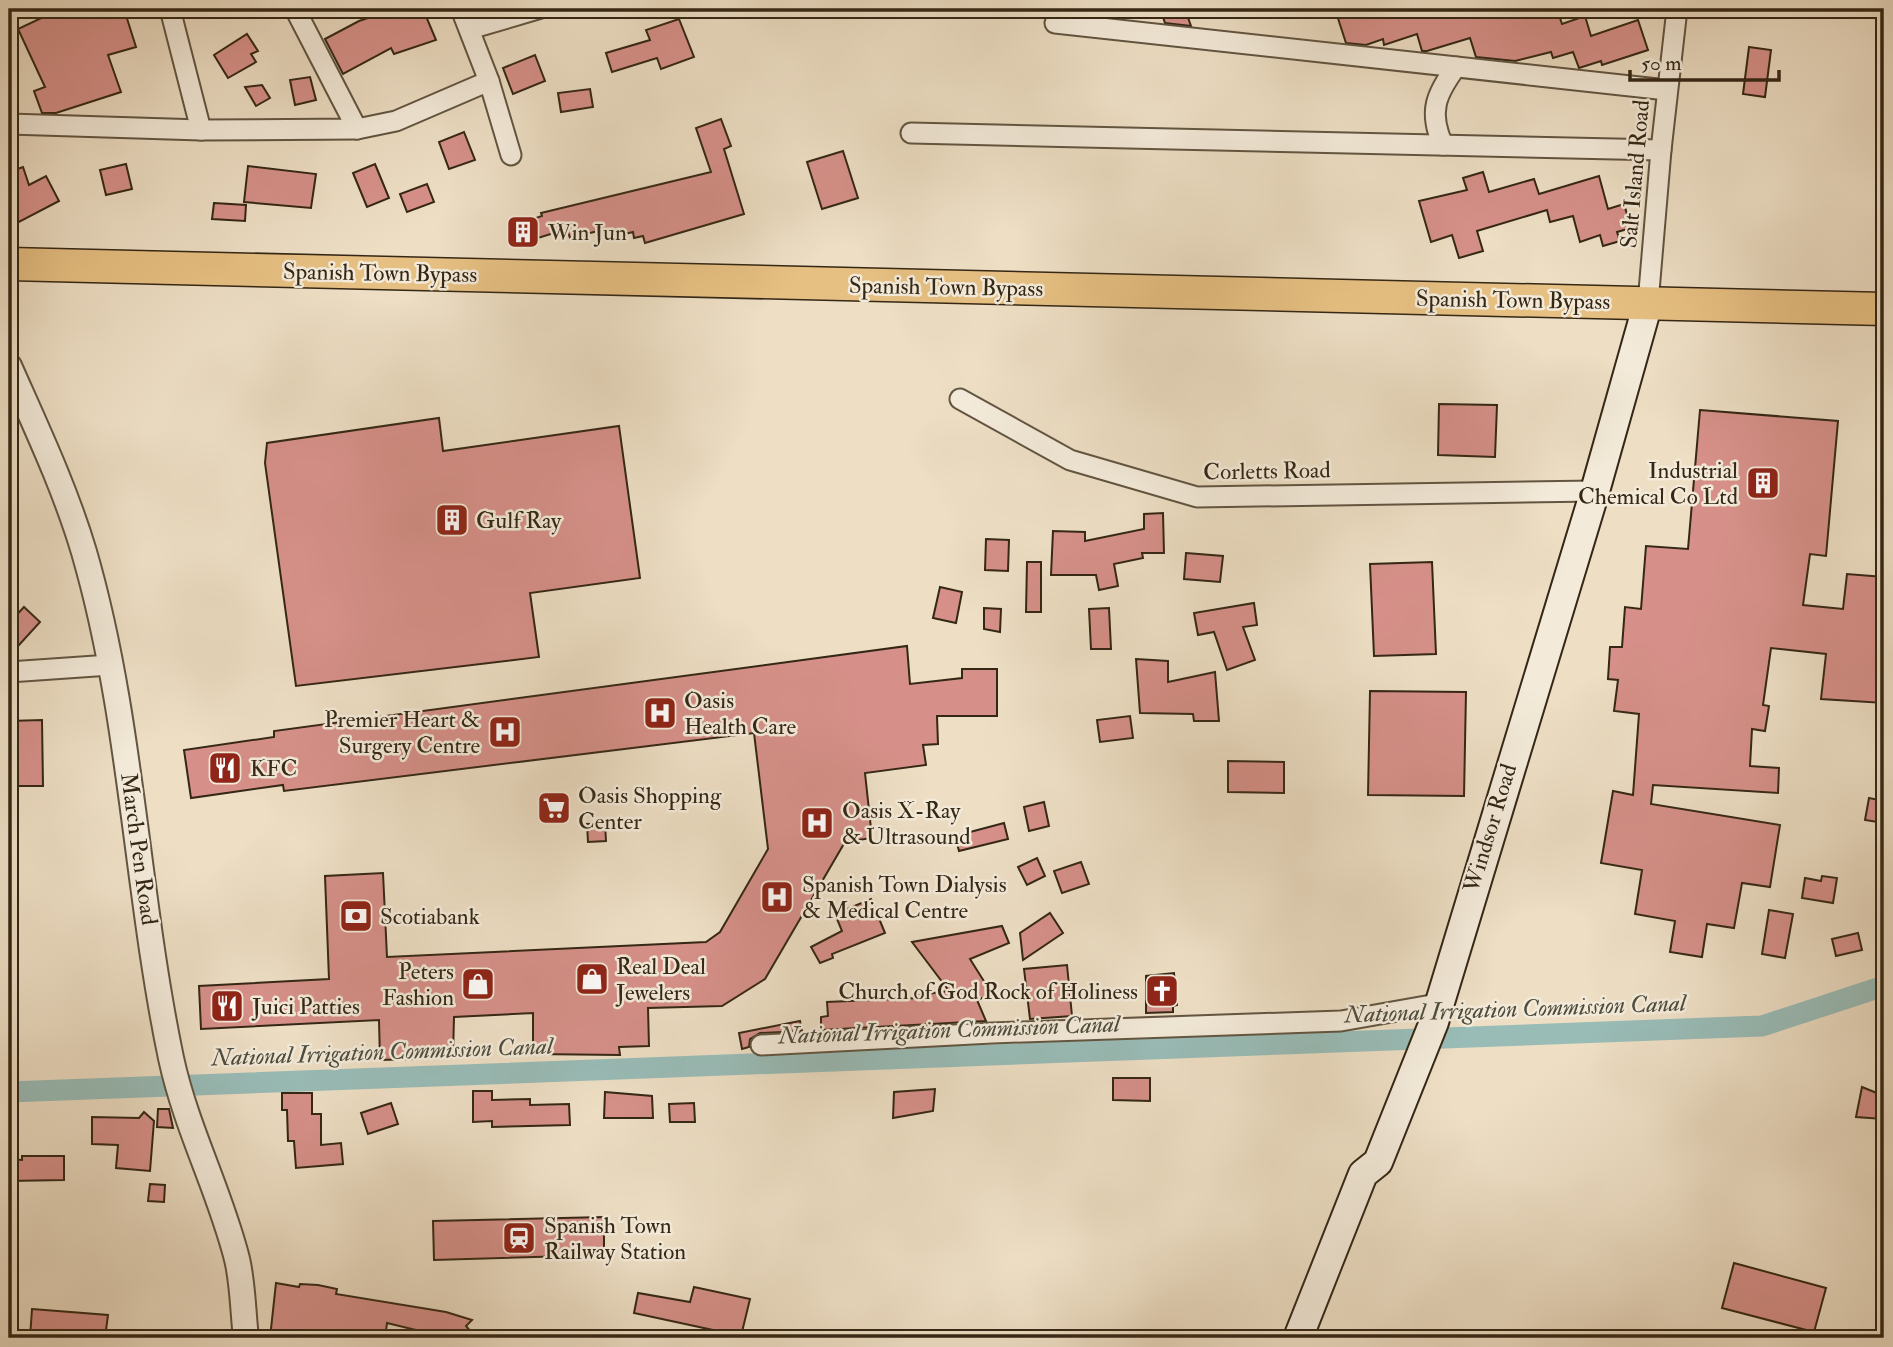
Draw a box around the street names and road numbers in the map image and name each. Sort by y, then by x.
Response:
street label: Salt Island Road [1614,99,1656,249]
street label: Spanish Town Bypass [283,257,478,290]
street label: Spanish Town Bypass [849,271,1044,304]
street label: Spanish Town Bypass [1416,284,1611,317]
street label: Corletts Road [1203,455,1331,487]
street label: Windsor Road [1456,760,1523,897]
street label: March Pen Road [114,771,164,927]

